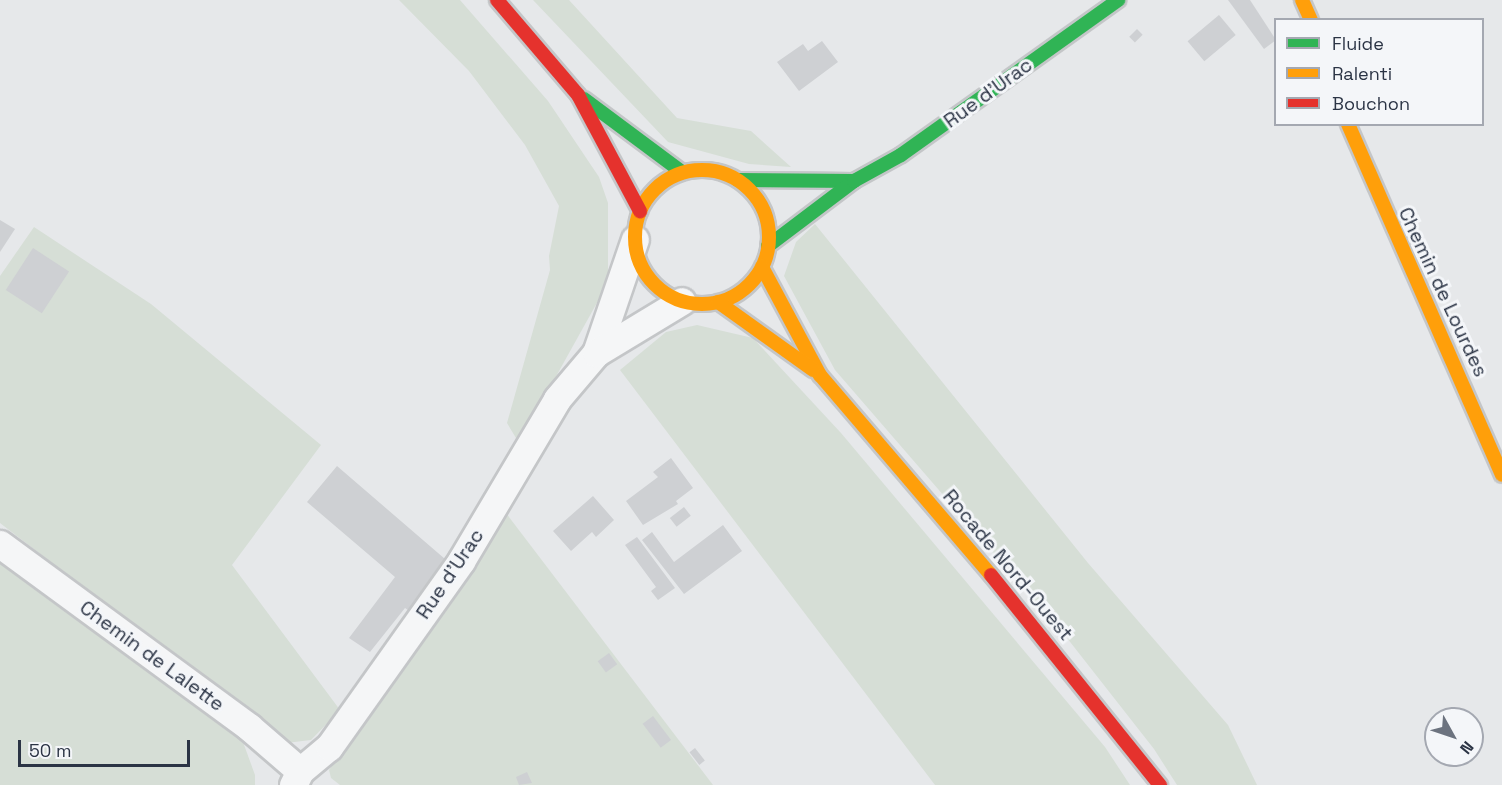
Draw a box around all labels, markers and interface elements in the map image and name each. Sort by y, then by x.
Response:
legend [1274,18,1484,126]
text: Fluide [1332,32,1384,55]
street label: Rue d'Urac [939,53,1037,133]
text: Ralenti [1332,62,1392,85]
text: Bouchon [1332,92,1410,115]
street label: Chemin de Lourdes [1393,203,1493,381]
street label: Rocade Nord-Ouest [938,485,1078,645]
street label: Rue d'Urac [411,524,489,624]
street label: Chemin de Lalette [75,595,229,717]
north arrow [1424,707,1484,767]
scale bar [21,728,194,766]
text: N [1455,737,1478,758]
text: 50 m [29,739,71,762]

